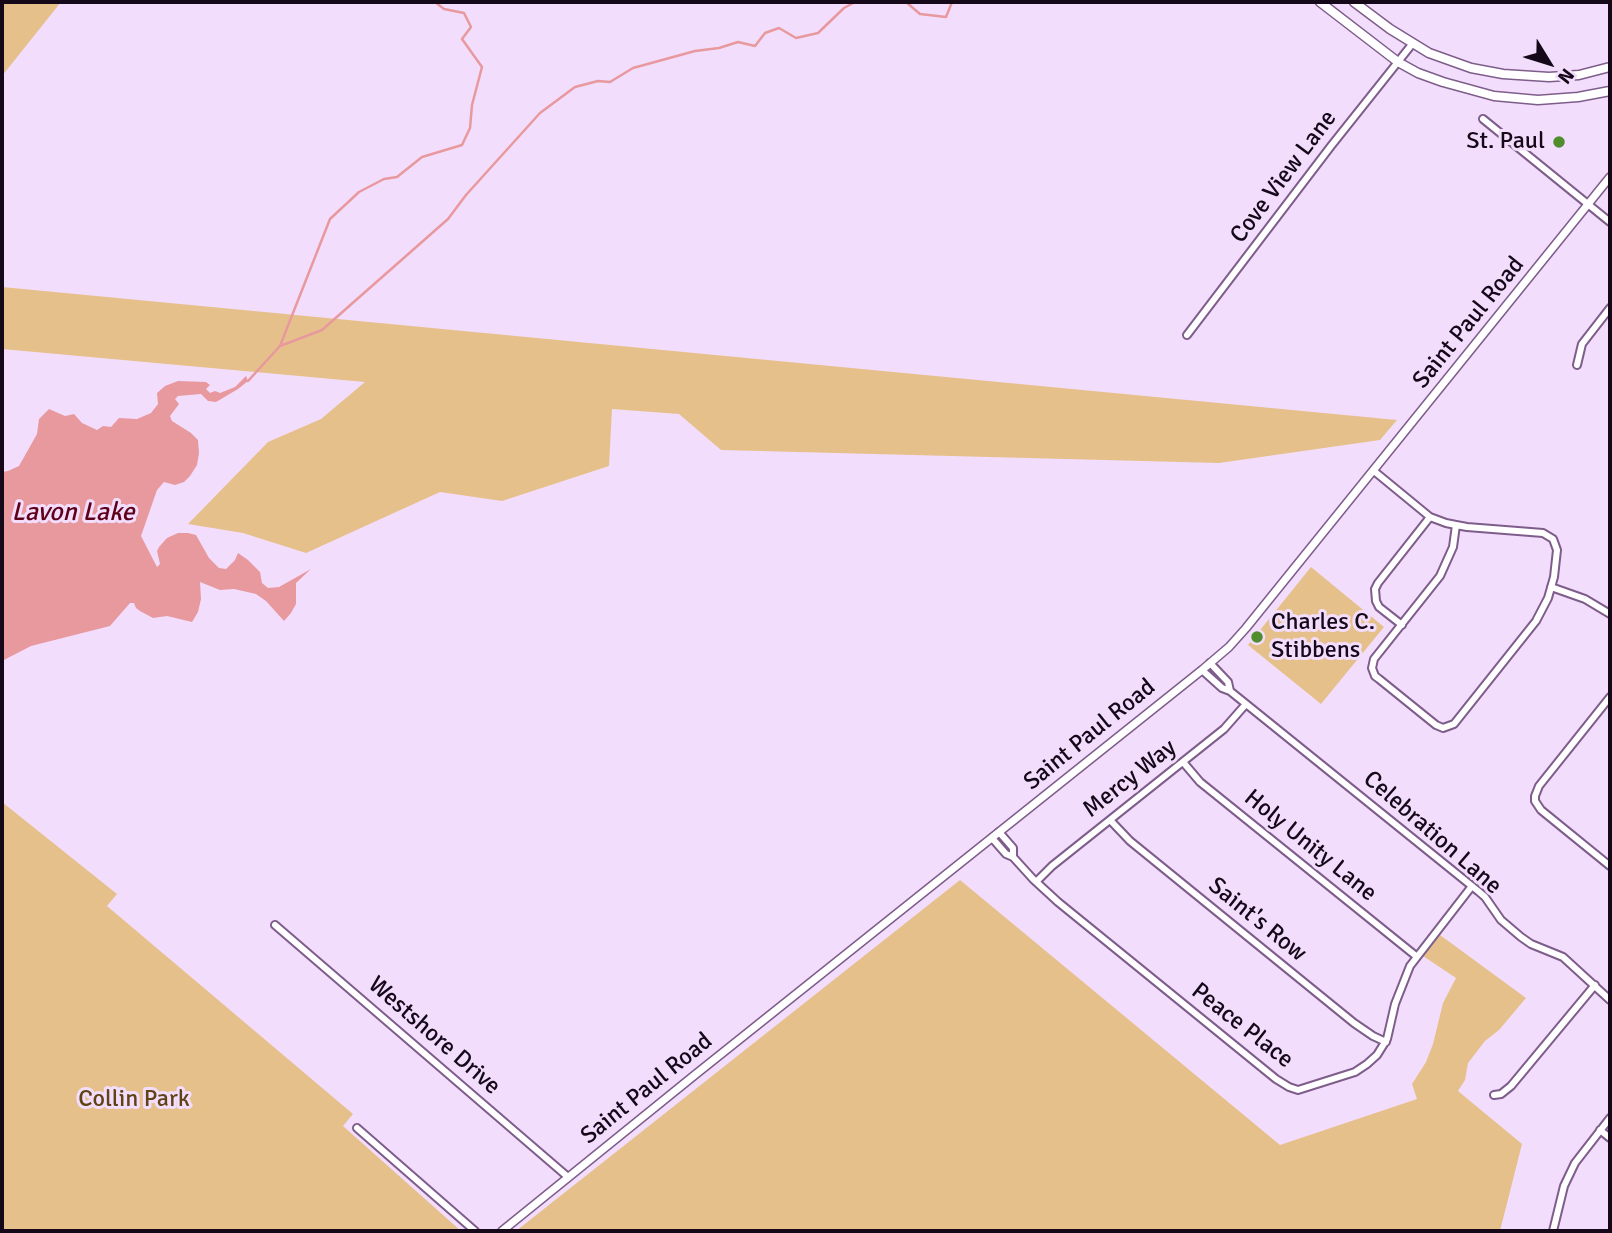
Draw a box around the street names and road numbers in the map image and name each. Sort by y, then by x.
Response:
street label: Cove View Lane [1225,105,1343,249]
street label: Saint Paul Road [1407,251,1531,395]
street label: Saint Paul Road [1018,673,1162,797]
street label: Mercy Way [1078,734,1182,824]
street label: Celebration Lane [1357,765,1507,901]
street label: Holy Unity Lane [1238,784,1382,908]
street label: Saint's Row [1202,872,1312,968]
street label: Westshore Drive [362,971,506,1101]
street label: Peace Place [1185,977,1299,1075]
street label: Saint Paul Road [575,1027,719,1151]

